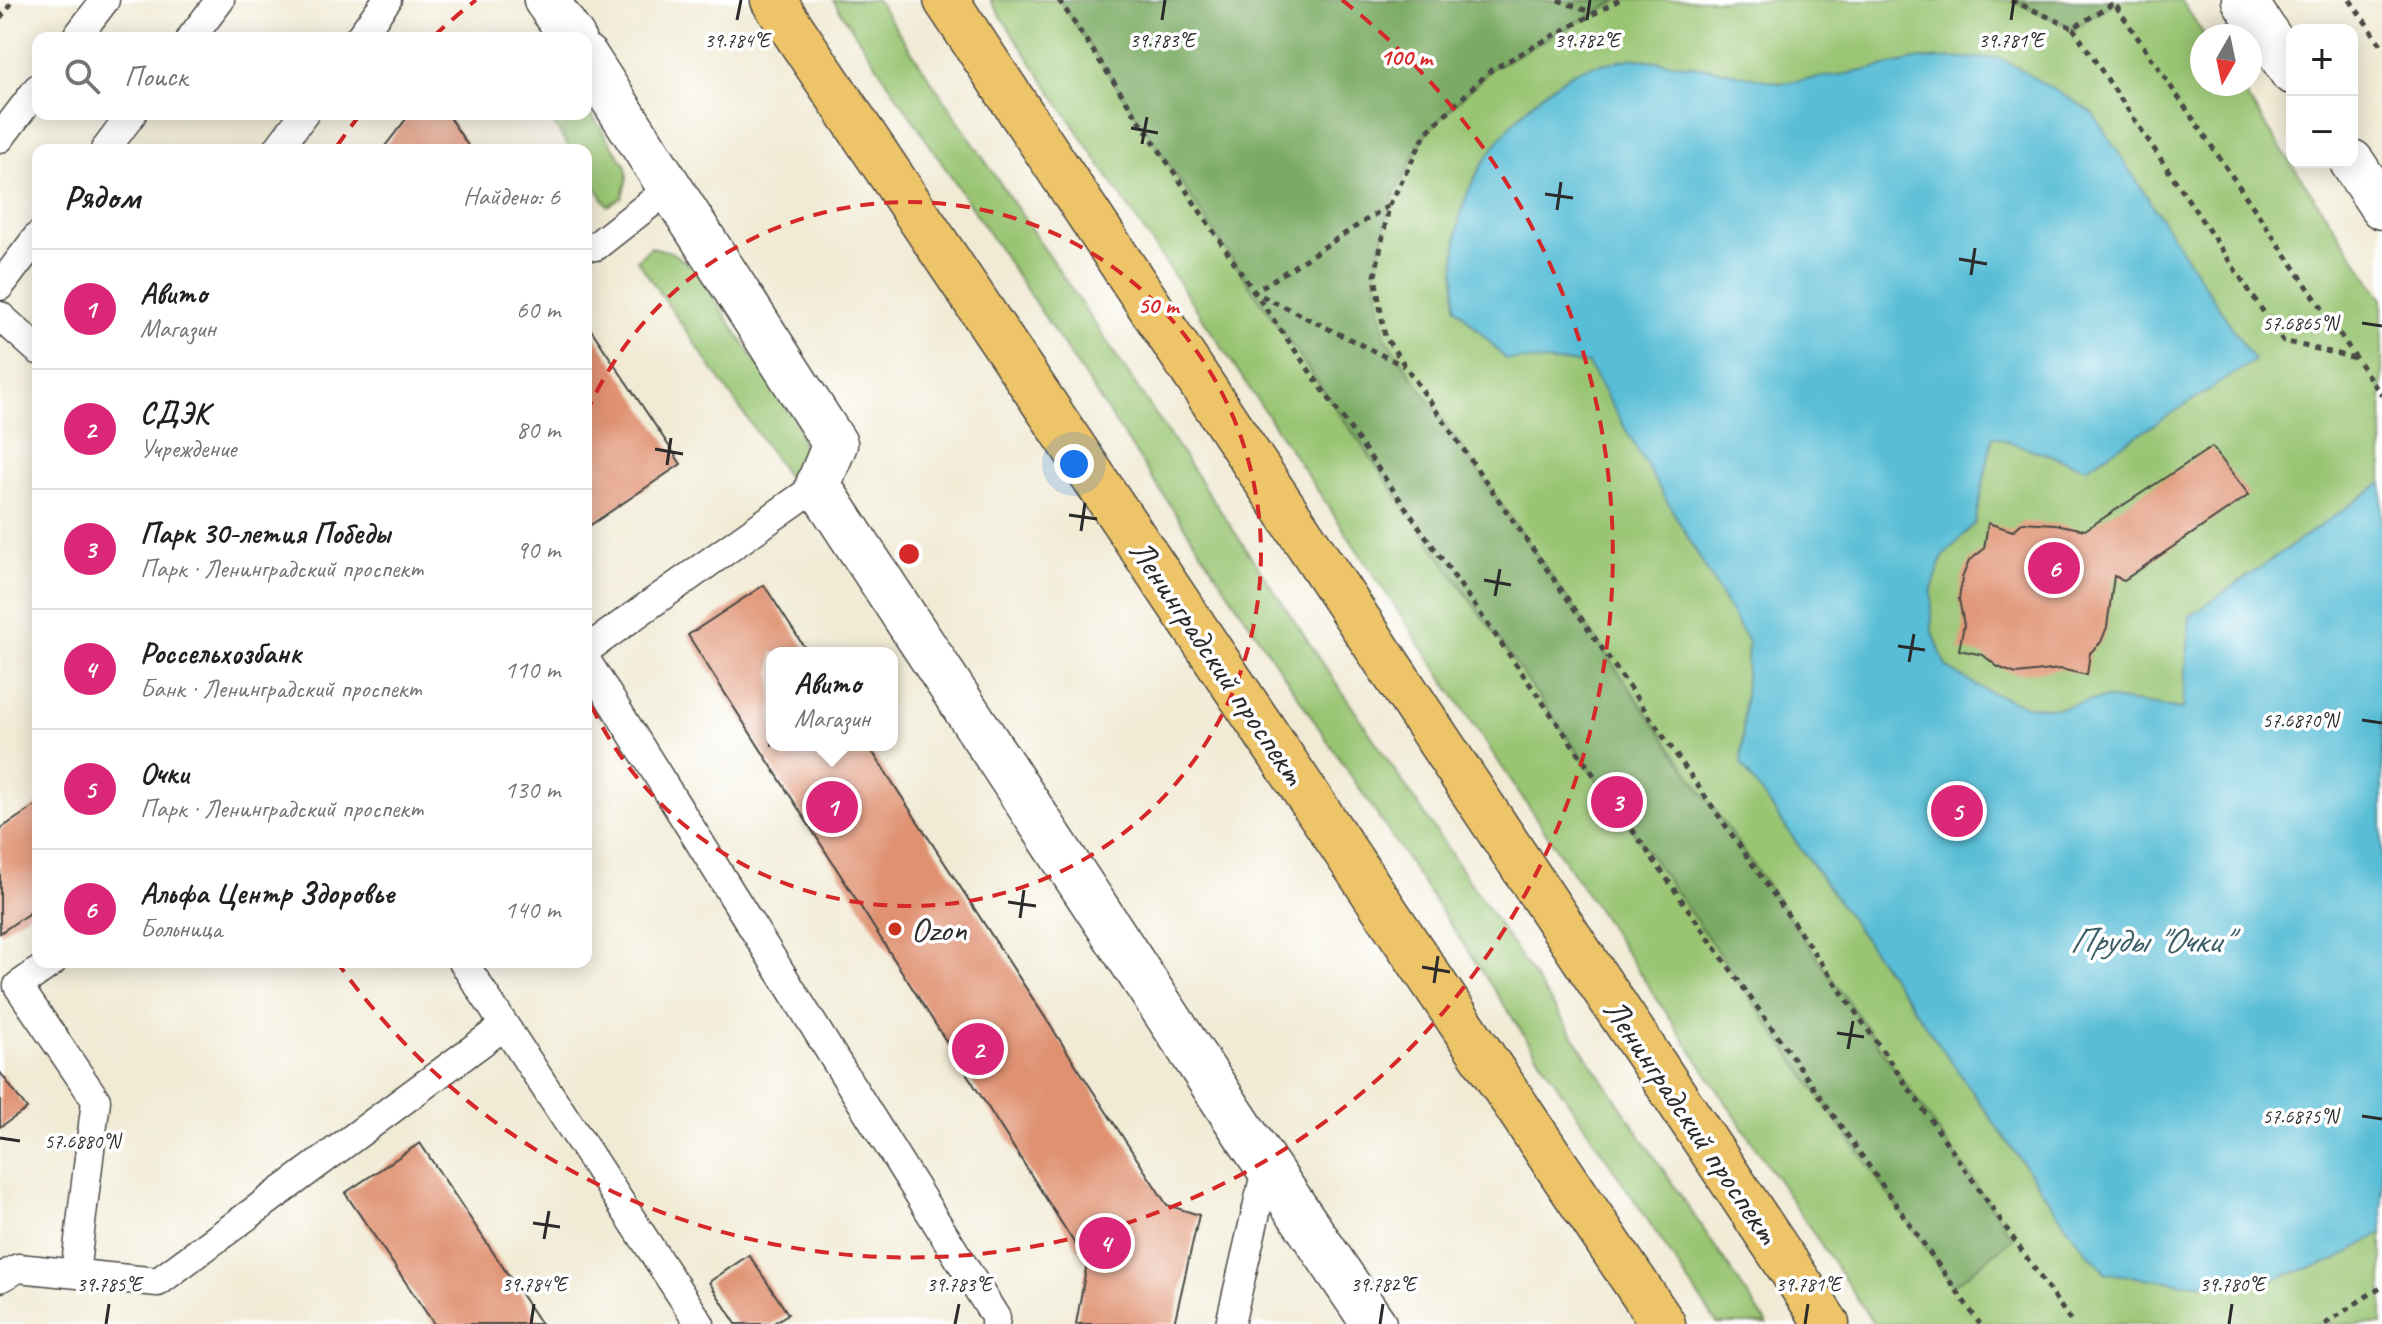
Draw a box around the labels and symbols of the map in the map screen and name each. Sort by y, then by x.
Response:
north arrow [2190,24,2262,96]
text: 39.784°E [704,28,772,53]
text: 39.783°E [1129,28,1197,53]
text: 39.782°E [1554,28,1622,53]
text: 39.781°E [1978,28,2046,53]
text: 100 m [1380,42,1434,72]
text: 50 m [1138,290,1181,320]
text: 57.6865°N [2262,311,2341,336]
your location [1054,444,1094,484]
street label: Ленинградский проспект [1120,531,1317,794]
pin: 6 [2028,538,2080,598]
centre of rings [895,540,923,568]
text: 57.6870°N [2262,708,2341,733]
pin: 3 [1591,772,1643,832]
pin: 1 [806,777,858,837]
pin: 5 [1931,781,1983,841]
place label: Ozon [911,908,968,951]
water label: Пруды "Очки" [2070,917,2241,963]
marker: Ozon [886,920,904,938]
street label: Ленинградский проспект [1594,990,1791,1253]
pin: 2 [952,1019,1004,1079]
text: 57.6875°N [2262,1104,2341,1129]
text: 57.6880°N [44,1129,123,1154]
pin: 4 [1079,1213,1131,1273]
text: 39.785°E [76,1272,144,1297]
text: 39.784°E [501,1272,569,1297]
text: 39.783°E [926,1272,994,1297]
text: 39.782°E [1350,1272,1418,1297]
text: 39.781°E [1775,1272,1843,1297]
text: 39.780°E [2199,1272,2267,1297]

